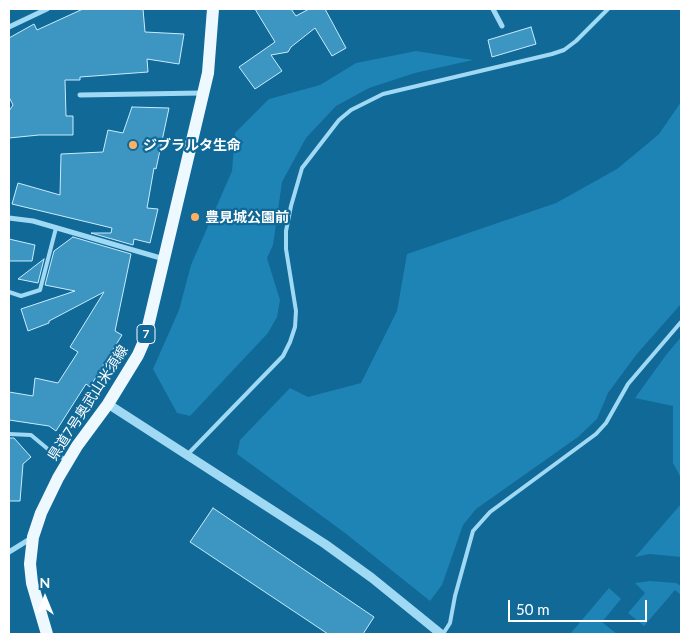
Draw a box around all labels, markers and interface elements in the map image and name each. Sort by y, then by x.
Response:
place label: ジブラルタ生命 [143,137,241,153]
marker: ジブラルタ生命 [127,139,139,151]
place label: 豊見城公園前 [205,209,289,225]
marker: 豊見城公園前 [189,211,201,223]
road number: 7 [137,324,155,344]
street label: 県道7号奥武山米須線 [44,342,132,464]
north arrow [20,573,70,623]
text: N [40,574,50,591]
scale bar [510,590,649,622]
text: 50 m [516,600,550,618]

